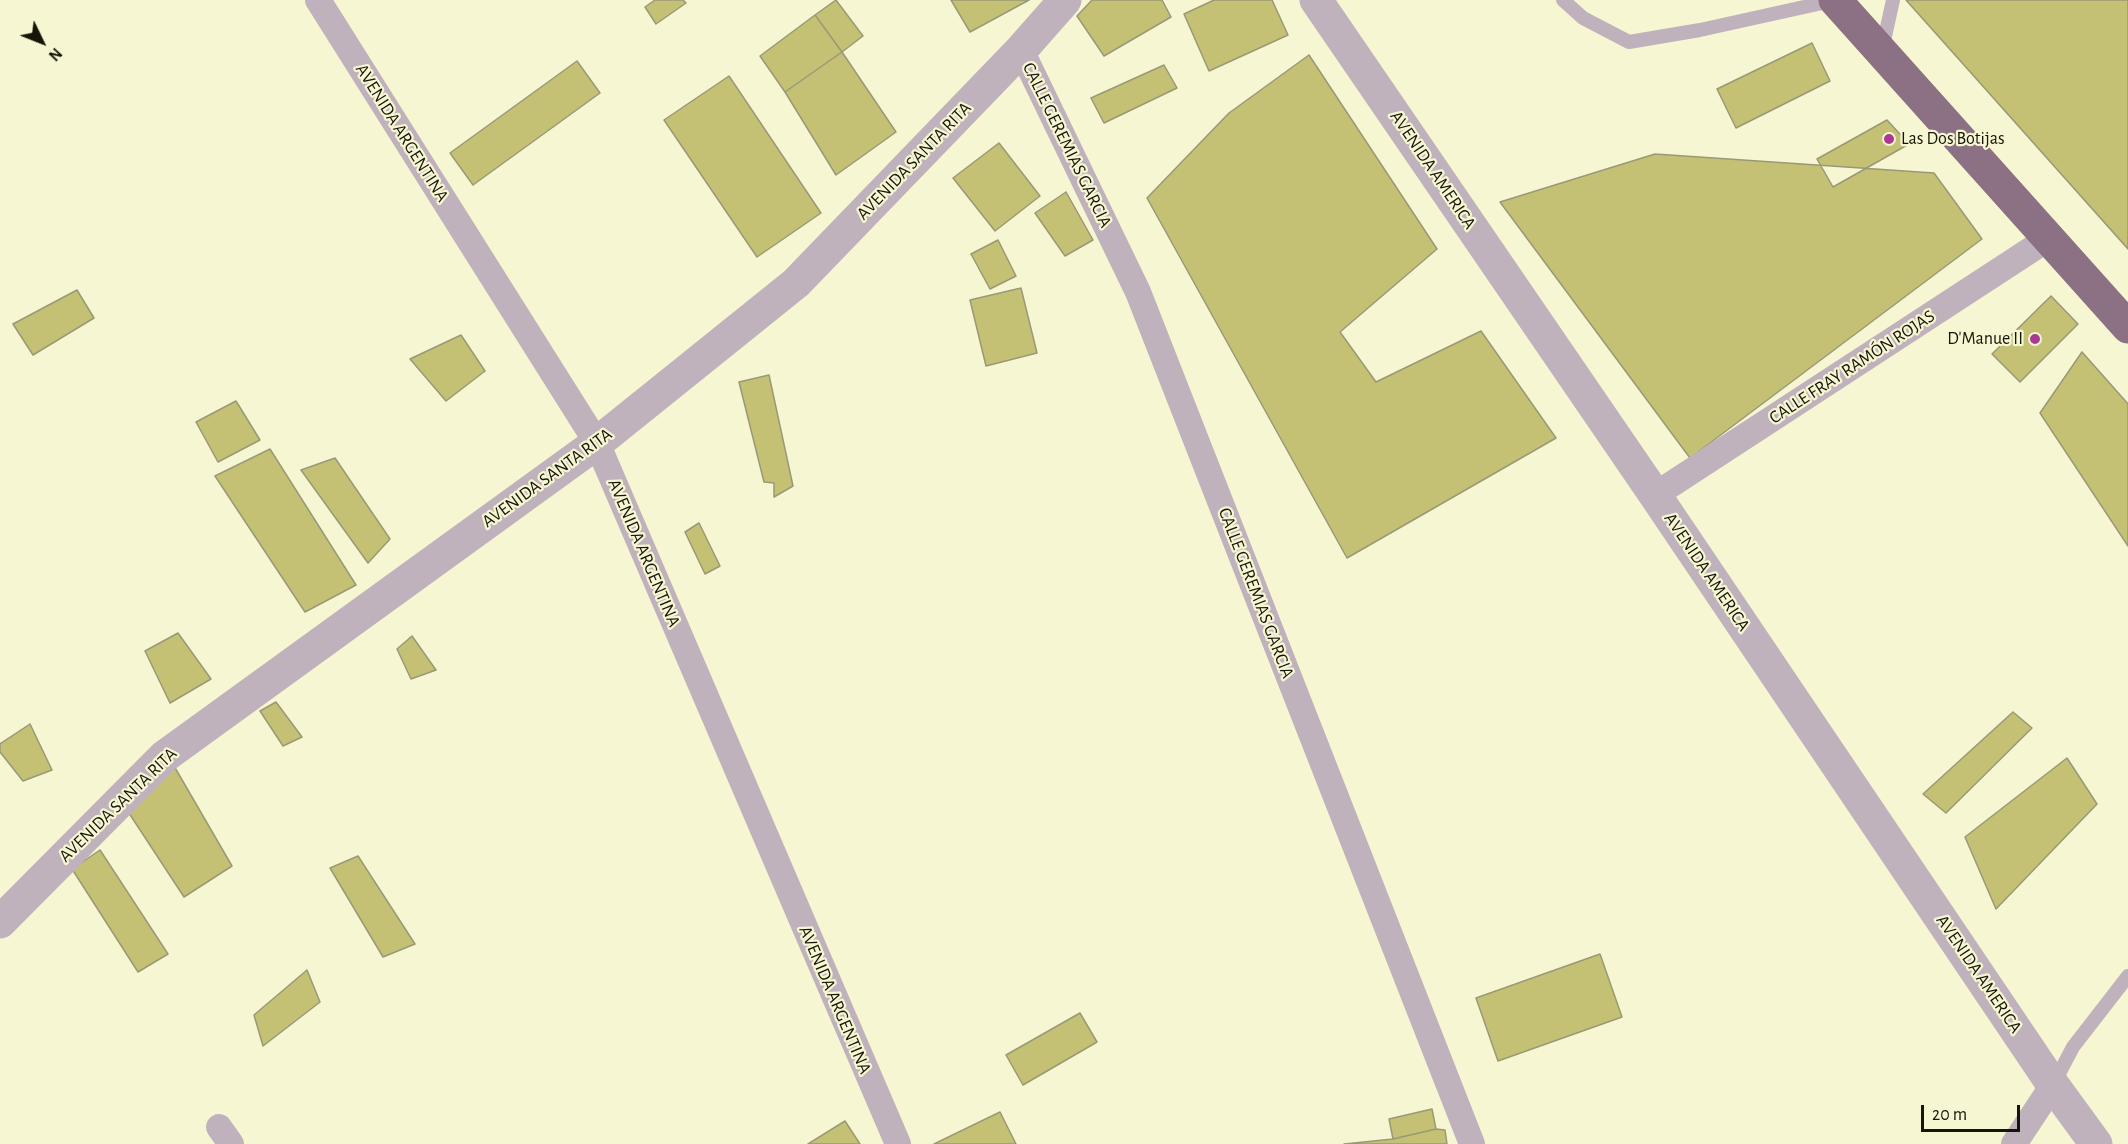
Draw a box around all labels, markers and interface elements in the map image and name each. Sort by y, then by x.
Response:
north arrow [12,12,72,72]
text: N [46,45,65,64]
street label: CALLE GEREMIAS GARCIA [1018,59,1116,231]
street label: AVENIDA ARGENTINA [351,60,453,206]
street label: AVENIDA SANTA RITA [852,98,976,224]
street label: AVENIDA AMERICA [1385,107,1481,233]
place label: Las Dos Botijas [1901,128,2005,150]
marker: Las Dos Botijas [1882,132,1896,146]
street label: CALLE FRAY RAMÓN ROJAS [1765,305,1939,429]
place label: D'Manue II [1947,328,2023,350]
marker: D'Manue II [2028,332,2042,346]
street label: AVENIDA SANTA RITA [478,424,616,532]
street label: AVENIDA ARGENTINA [603,476,685,630]
street label: CALLE GEREMIAS GARCIA [1213,505,1299,681]
street label: AVENIDA AMERICA [1659,509,1755,635]
street label: AVENIDA SANTA RITA [55,743,181,867]
street label: AVENIDA AMERICA [1931,911,2027,1037]
street label: AVENIDA ARGENTINA [794,923,876,1077]
scale bar [1924,1093,2023,1131]
text: 20 m [1932,1106,1967,1124]

